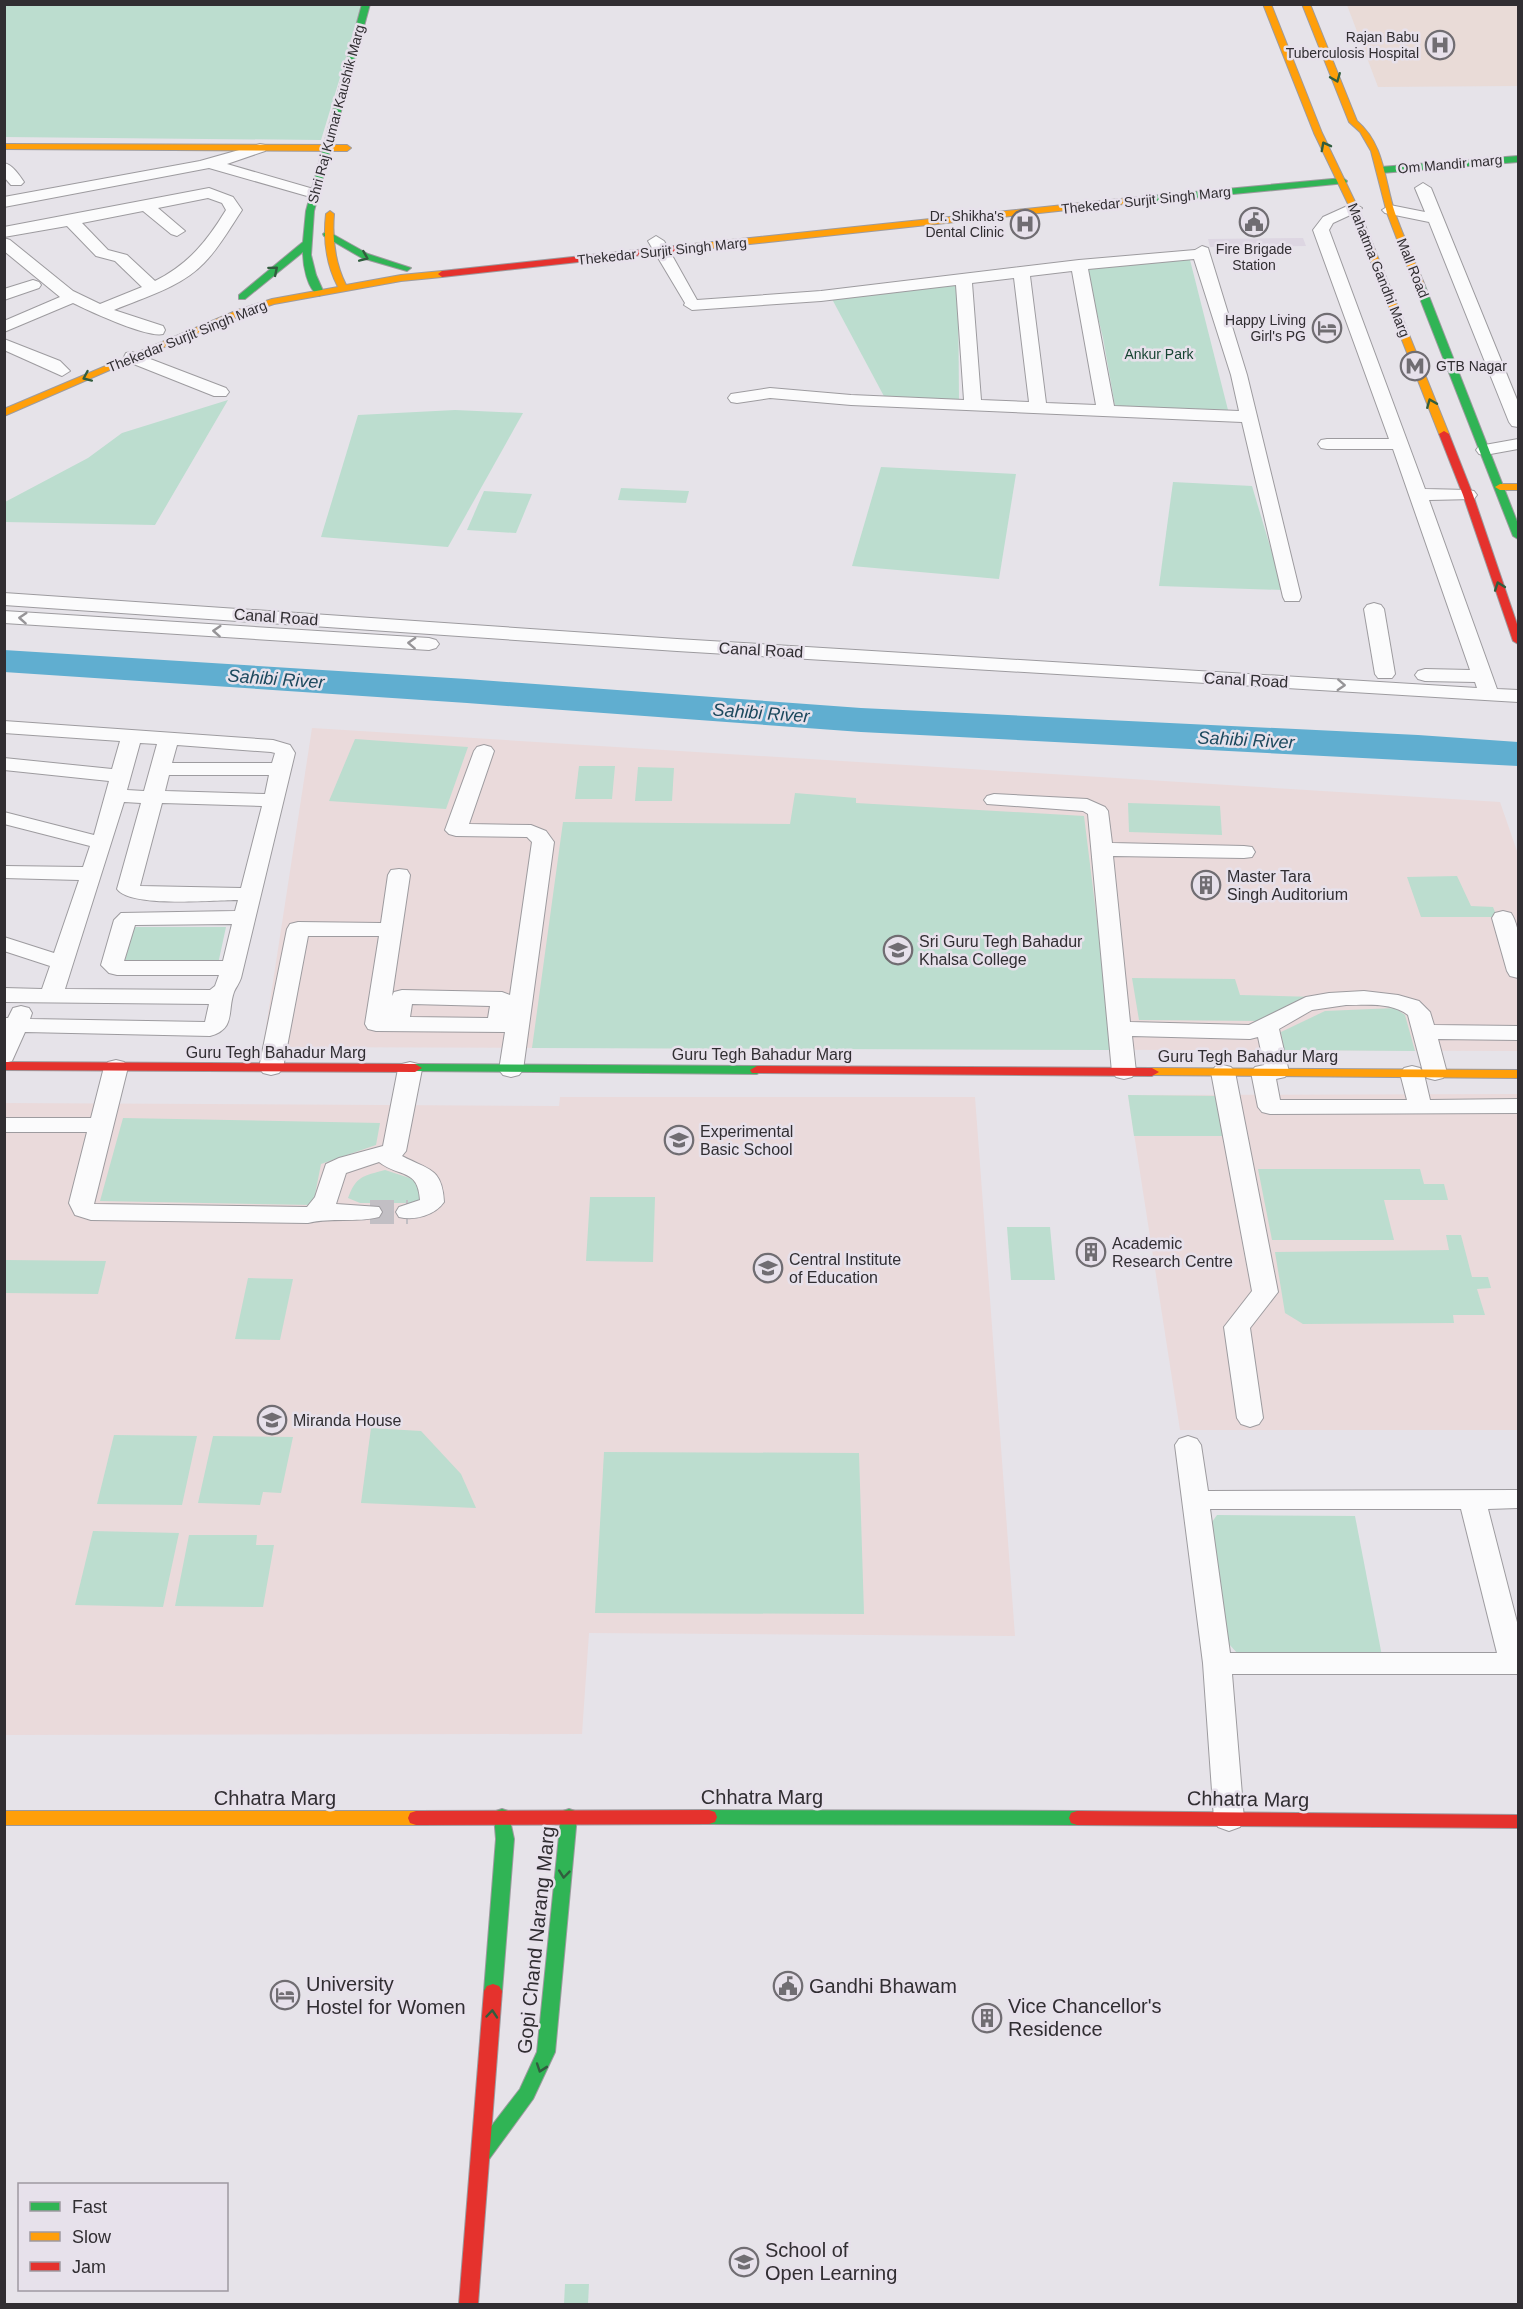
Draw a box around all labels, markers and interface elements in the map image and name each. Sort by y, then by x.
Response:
street label: Shri Raj Kumar Kaushik Marg [304,23,368,205]
place label: Rajan Babu Tuberculosis Hospital [1286,29,1419,61]
hospital icon: Rajan Babu Tuberculosis Hospital [1424,29,1456,61]
one-way arrow [1328,73,1341,83]
one-way arrow [1321,141,1332,152]
street label: Om Mandir marg [1397,151,1503,177]
street label: Thekedar Surjit Singh Marg [1060,183,1232,217]
street label: Mahatma Gandhi Marg [1345,201,1413,339]
public building icon: Fire Brigade Station [1238,206,1270,238]
place label: Dr. Shikha's Dental Clinic [925,208,1004,240]
hospital icon: Dr. Shikha's Dental Clinic [1009,208,1041,240]
street label: Thekedar Surjit Singh Marg [576,234,748,268]
street label: Mall Road [1394,236,1432,300]
place label: Fire Brigade Station [1216,241,1292,273]
one-way arrow [358,250,369,262]
one-way arrow [267,267,278,278]
street label: Thekedar Surjit Singh Marg [105,297,269,375]
place label: Happy Living Girl's PG [1225,312,1306,344]
hotel icon: Happy Living Girl's PG [1311,312,1343,344]
park label: Ankur Park [1124,346,1195,362]
metro station icon: GTB Nagar [1399,350,1431,382]
place label: GTB Nagar [1436,358,1507,374]
one-way arrow [83,369,94,381]
one-way arrow [1426,398,1438,409]
one-way arrow [1493,581,1506,592]
street label: Canal Road [233,606,319,628]
one-way arrow [18,612,27,625]
one-way arrow [213,625,222,638]
one-way arrow [408,637,417,650]
street label: Canal Road [718,639,804,661]
water label: Sahibi River [227,666,326,692]
street label: Canal Road [1203,669,1289,691]
one-way arrow [1337,679,1346,692]
water label: Sahibi River [712,700,811,726]
water label: Sahibi River [1197,727,1296,753]
place label: Master Tara Singh Auditorium [1227,868,1348,903]
building icon: Master Tara Singh Auditorium [1190,869,1222,901]
place label: Sri Guru Tegh Bahadur Khalsa College [919,933,1083,968]
school or university icon: Sri Guru Tegh Bahadur Khalsa College [882,934,914,966]
street label: Guru Tegh Bahadur Marg [186,1044,366,1061]
street label: Guru Tegh Bahadur Marg [672,1046,852,1063]
street label: Guru Tegh Bahadur Marg [1158,1048,1338,1065]
place label: Experimental Basic School [700,1123,793,1158]
school or university icon: Experimental Basic School [663,1124,695,1156]
place label: Academic Research Centre [1112,1235,1233,1270]
building icon: Academic Research Centre [1075,1236,1107,1268]
place label: Central Institute of Education [789,1251,901,1286]
school or university icon: Central Institute of Education [752,1252,784,1284]
school or university icon: Miranda House [256,1404,288,1436]
place label: Miranda House [293,1412,402,1429]
street label: Chhatra Marg [701,1786,823,1808]
street label: Chhatra Marg [214,1787,336,1809]
street label: Chhatra Marg [1187,1787,1309,1811]
street label: Gopi Chand Narang Marg [513,1825,559,2055]
one-way arrow [558,1870,571,1879]
public building icon: Gandhi Bhawam [772,1970,804,2002]
place label: University Hostel for Women [306,1973,466,2018]
place label: Gandhi Bhawam [809,1975,957,1997]
hotel icon: University Hostel for Women [269,1979,301,2011]
place label: Vice Chancellor's Residence [1008,1995,1162,2040]
building icon: Vice Chancellor's Residence [971,2002,1003,2034]
one-way arrow [485,2009,498,2018]
one-way arrow [536,2062,549,2073]
legend [18,2183,228,2291]
text: Fast [72,2197,107,2217]
text: Slow [72,2227,112,2247]
place label: School of Open Learning [765,2239,897,2284]
school or university icon: School of Open Learning [728,2246,760,2278]
text: Jam [72,2257,106,2277]

